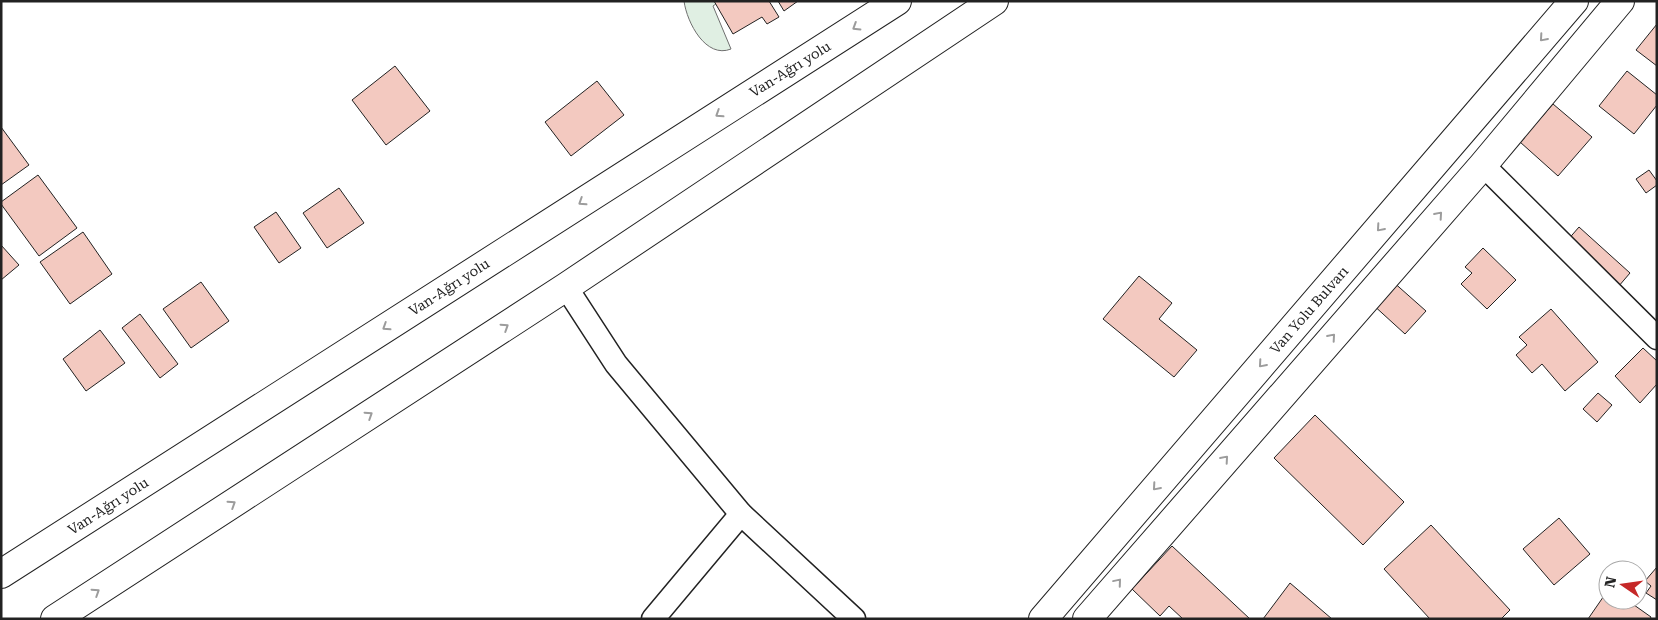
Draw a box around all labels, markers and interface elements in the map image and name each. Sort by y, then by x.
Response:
one-way arrow [852,21,861,31]
one-way arrow [1539,33,1548,42]
street label: Van-Ağrı yolu [747,38,834,100]
one-way arrow [715,108,724,117]
one-way arrow [578,196,588,205]
one-way arrow [1434,211,1443,220]
one-way arrow [1376,222,1385,231]
street label: Van-Ağrı yolu [406,255,492,319]
street label: Van Yolu Bulvarı [1267,263,1352,357]
one-way arrow [383,321,392,331]
one-way arrow [500,324,509,333]
one-way arrow [1326,333,1335,342]
one-way arrow [1259,359,1268,368]
one-way arrow [364,412,373,422]
one-way arrow [1219,455,1228,464]
street label: Van-Ağrı yolu [65,474,151,538]
one-way arrow [1153,482,1162,491]
one-way arrow [227,501,236,510]
north arrow [1598,560,1648,610]
text: N [1601,575,1619,589]
one-way arrow [1113,578,1122,587]
one-way arrow [90,589,100,598]

